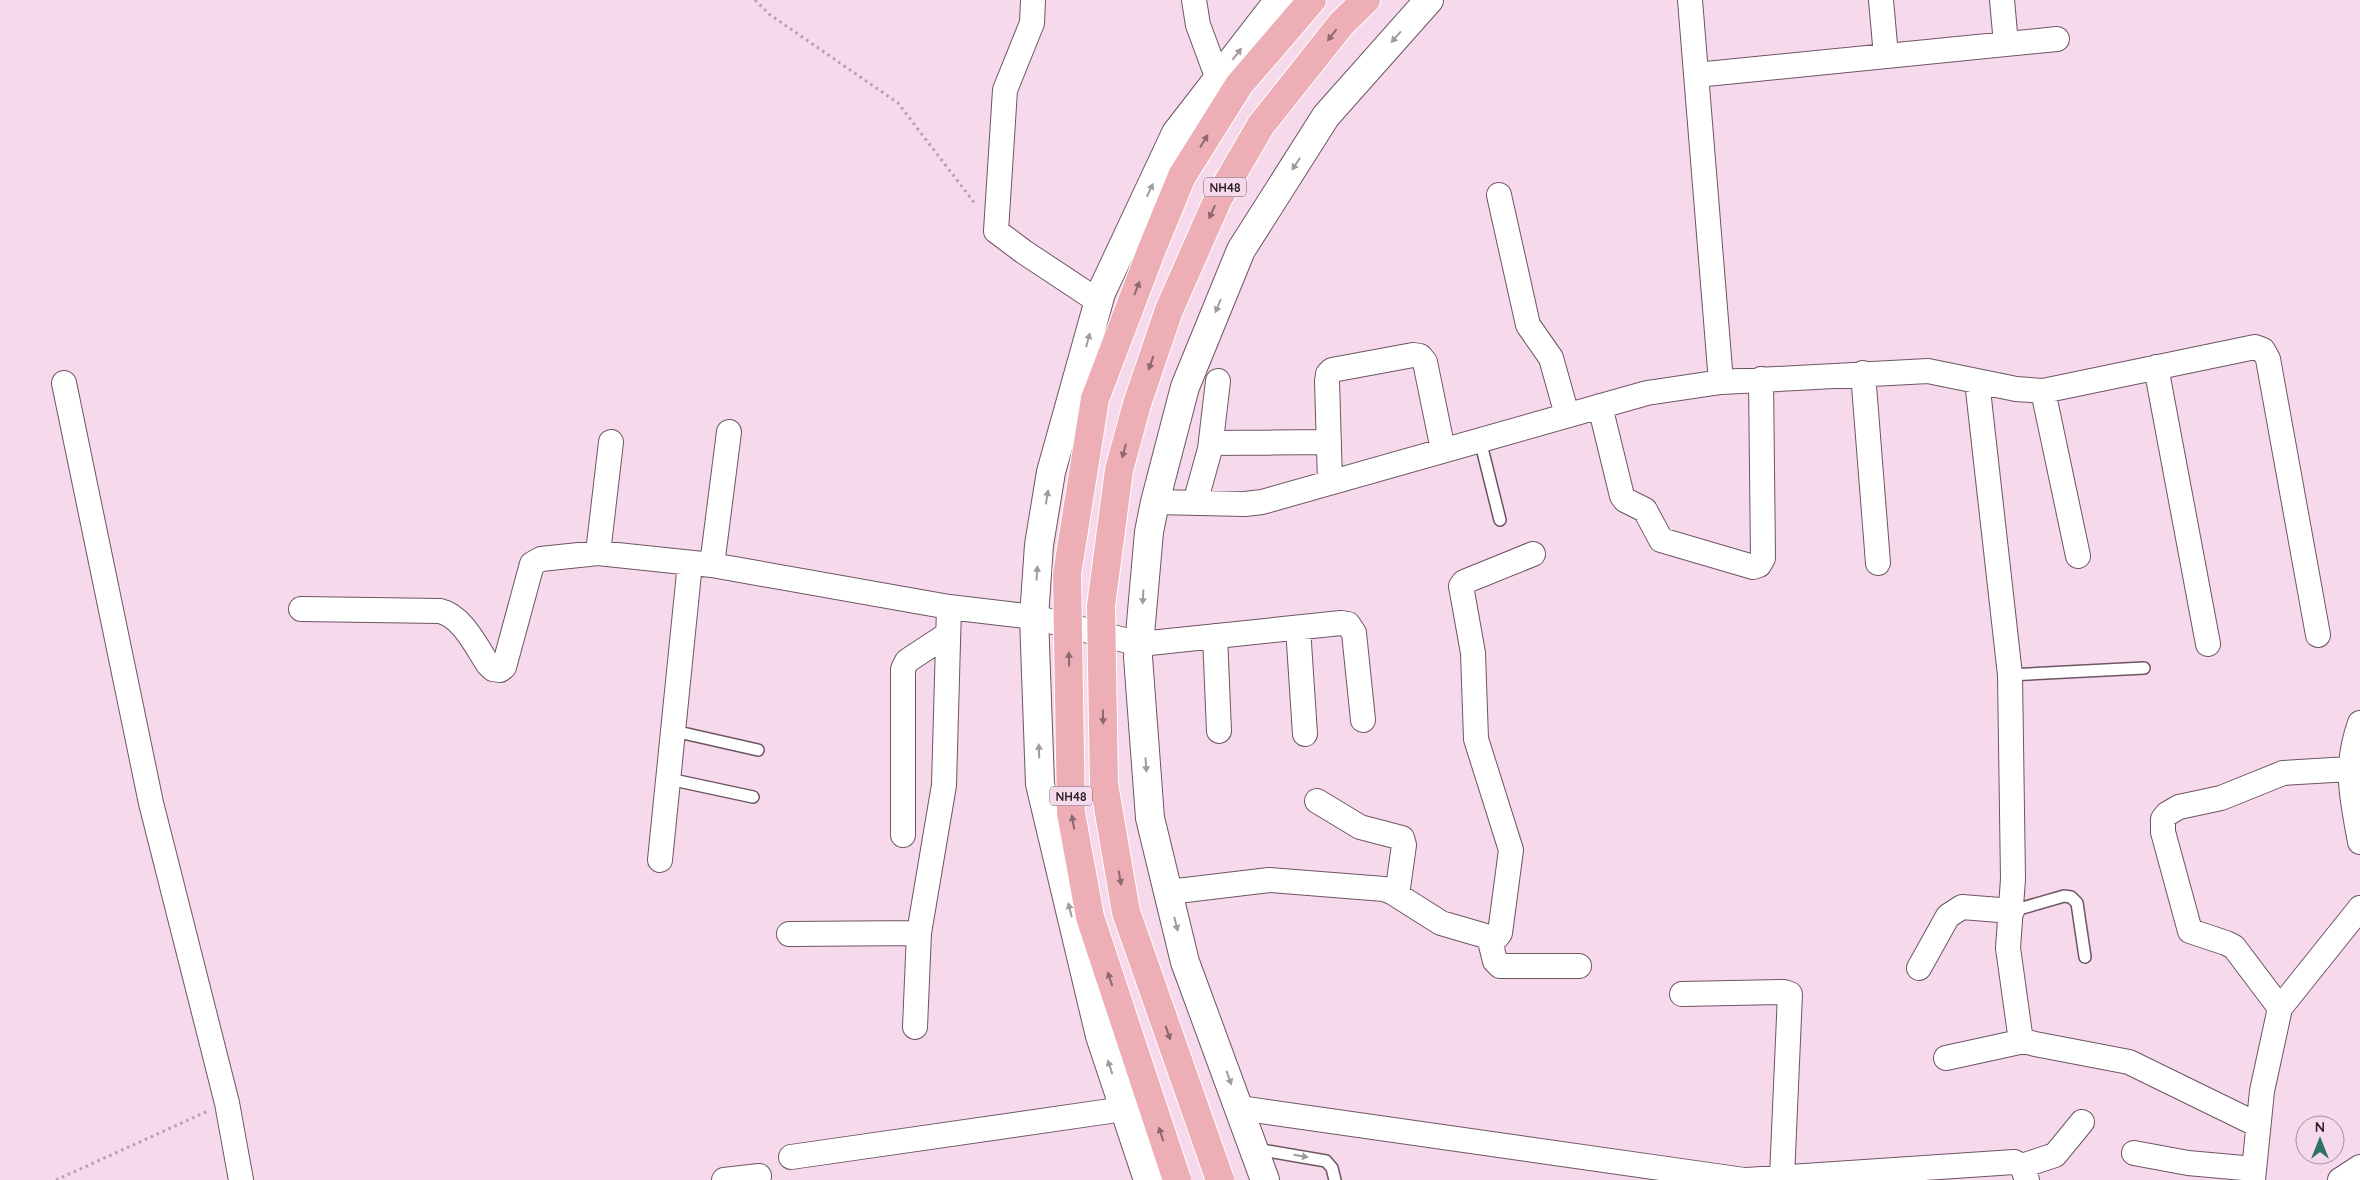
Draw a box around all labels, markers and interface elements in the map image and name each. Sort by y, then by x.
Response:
one-way arrow [1327,28,1338,41]
one-way arrow [1391,30,1402,43]
one-way arrow [1232,48,1243,61]
one-way arrow [1200,134,1209,147]
one-way arrow [1291,157,1301,170]
road number: NH48 [1204,178,1246,196]
one-way arrow [1146,183,1154,197]
one-way arrow [1208,205,1216,219]
one-way arrow [1133,280,1141,295]
one-way arrow [1214,299,1222,313]
one-way arrow [1084,332,1092,347]
one-way arrow [1147,355,1154,370]
one-way arrow [1120,444,1128,459]
one-way arrow [1043,488,1051,504]
one-way arrow [1034,564,1042,580]
one-way arrow [1139,589,1147,605]
one-way arrow [1065,651,1073,667]
one-way arrow [1099,709,1107,725]
one-way arrow [1034,743,1042,759]
one-way arrow [1143,757,1151,773]
road number: NH48 [1050,786,1092,806]
one-way arrow [1068,813,1076,829]
one-way arrow [1117,871,1125,887]
one-way arrow [1066,902,1074,917]
one-way arrow [1172,917,1180,932]
one-way arrow [1106,972,1114,987]
one-way arrow [1165,1026,1173,1041]
one-way arrow [1106,1060,1114,1075]
one-way arrow [1225,1071,1233,1085]
north arrow [2295,1115,2345,1165]
text: N [2315,1118,2325,1136]
one-way arrow [1157,1126,1165,1141]
one-way arrow [1293,1152,1309,1160]

